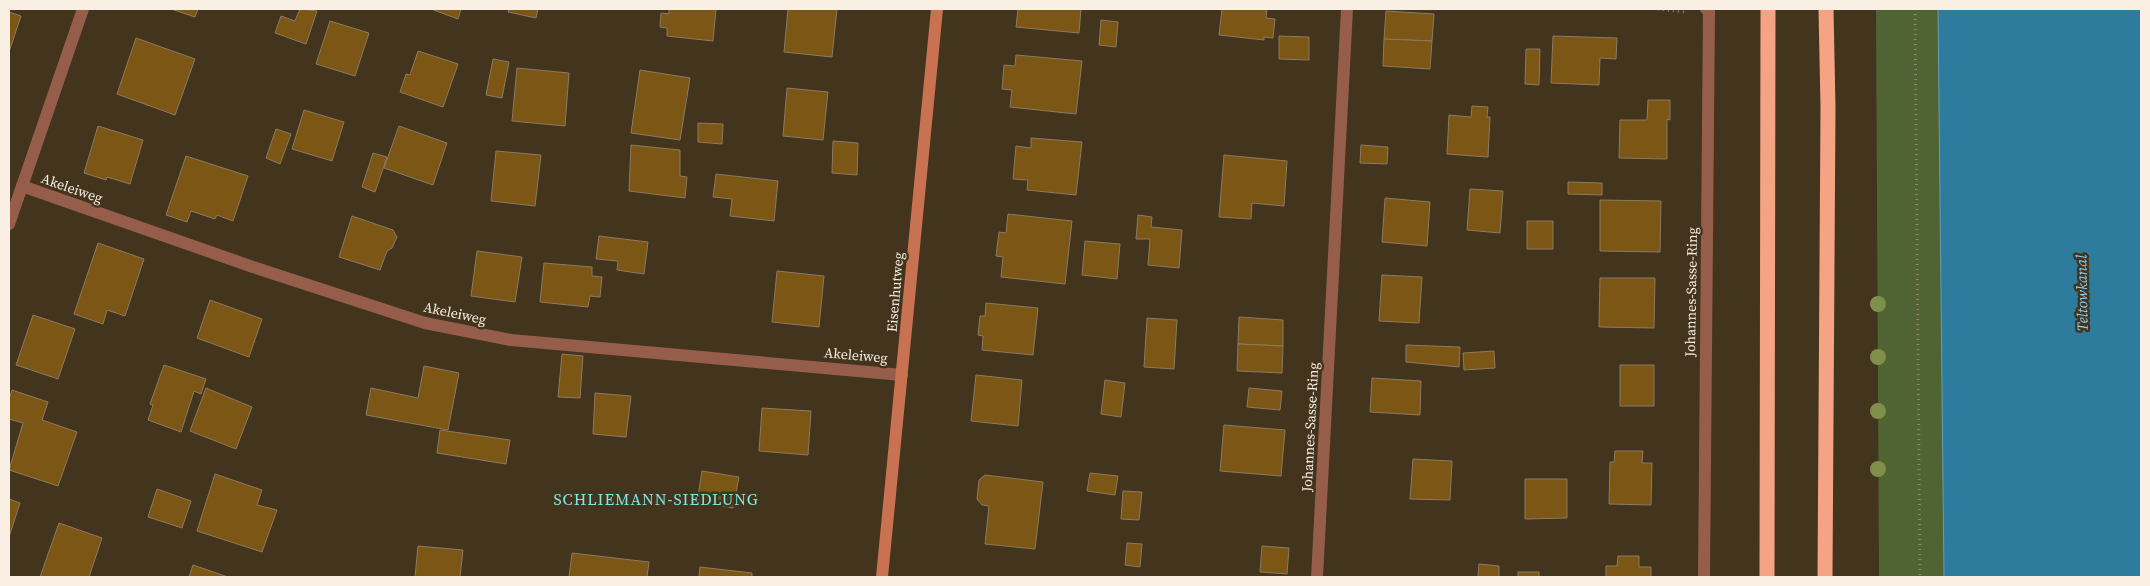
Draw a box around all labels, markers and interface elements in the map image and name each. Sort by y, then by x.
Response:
street label: Akeleiweg [39,168,105,208]
street label: Johannes-Sasse-Ring [1680,227,1702,358]
street label: Eisenhutweg [882,251,908,333]
water label: Teltowkanal [2070,254,2093,331]
street label: Akeleiweg [422,297,488,329]
street label: Akeleiweg [823,342,889,368]
street label: Johannes-Sasse-Ring [1297,362,1323,493]
district label: SCHLIEMANN-SIEDLUNG [553,488,759,510]

